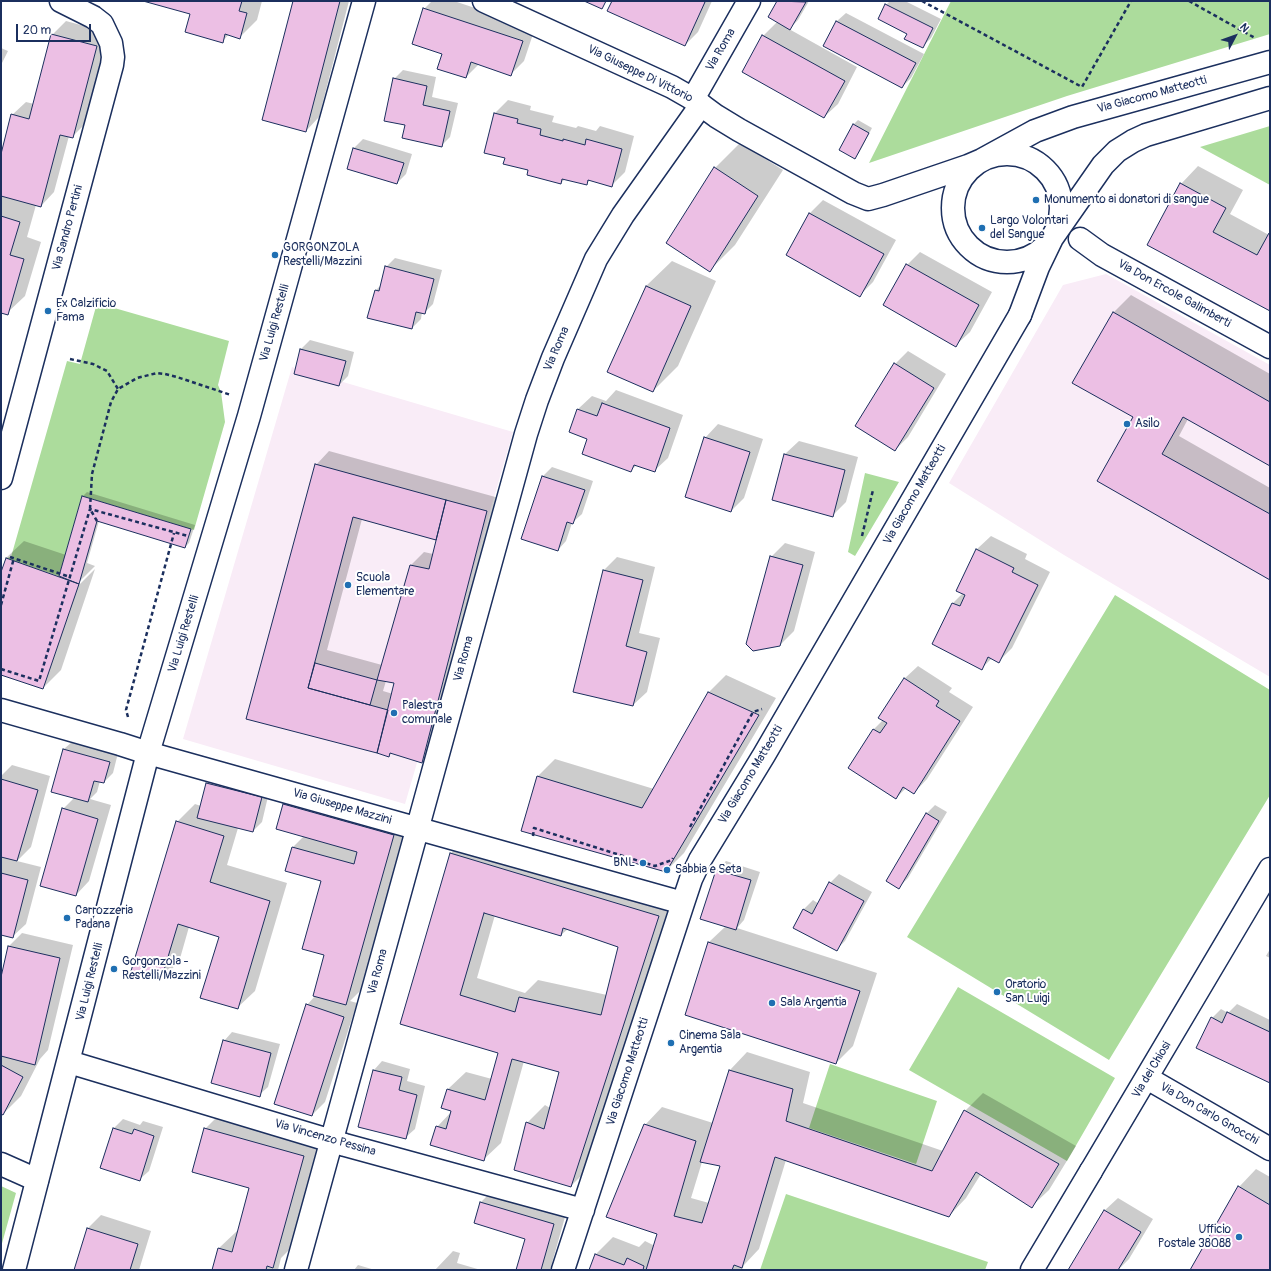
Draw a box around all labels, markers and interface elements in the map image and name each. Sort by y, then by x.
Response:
scale bar [18,16,93,42]
north arrow [1215,16,1255,56]
text: N [1237,21,1252,35]
text: 20 m [23,23,51,38]
street label: Via Roma [703,26,739,74]
street label: Via Giuseppe Di Vittorio [585,42,695,106]
street label: Via Giacomo Matteotti [1096,73,1208,117]
street label: Via Sandro Pertini [50,184,86,272]
place label: Monumento ai donatori di sangue [1044,193,1209,207]
marker: Monumento ai donatori di sangue [1031,195,1041,205]
place label: Largo Volontari del Sangue [990,214,1068,242]
marker: Largo Volontari del Sangue [977,223,987,233]
place label: GORGONZOLA Restelli/Mazzini [283,241,362,269]
marker: GORGONZOLA Restelli/Mazzini [270,250,280,260]
street label: Via Don Ercole Galimberti [1115,257,1233,331]
street label: Via Luigi Restelli [257,283,293,363]
place label: Ex Calzificio Fama [56,297,116,325]
marker: Ex Calzificio Fama [43,306,53,316]
street label: Via Roma [541,325,573,373]
place label: Asilo [1135,417,1160,431]
marker: Asilo [1122,419,1132,429]
street label: Via Giacomo Matteotti [881,443,949,547]
place label: Scuola Elementare [356,571,414,599]
marker: Scuola Elementare [343,580,353,590]
street label: Via Luigi Restelli [165,594,203,674]
street label: Via Roma [451,635,477,683]
place label: Palestra comunale [402,699,452,727]
marker: Palestra comunale [389,708,399,718]
street label: Via Giacomo Matteotti [716,723,786,827]
street label: Via Giuseppe Mazzini [291,786,393,828]
place label: BNL [613,856,635,870]
marker: BNL [638,858,648,868]
place label: Sabbia e Seta [675,863,742,877]
marker: Sabbia e Seta [662,865,672,875]
place label: Carrozzeria Padana [75,904,133,932]
marker: Carrozzeria Padana [62,913,72,923]
street label: Via Luigi Restelli [73,941,107,1023]
street label: Via Roma [365,948,391,996]
place label: Gorgonzola - Restelli/Mazzini [122,955,201,983]
marker: Gorgonzola - Restelli/Mazzini [109,964,119,974]
place label: Oratorio San Luigi [1005,978,1050,1006]
marker: Oratorio San Luigi [992,987,1002,997]
place label: Sala Argentia [780,996,847,1010]
marker: Sala Argentia [767,998,777,1008]
street label: Via Giacomo Matteotti [604,1016,652,1128]
place label: Cinema Sala Argentia [679,1029,741,1057]
marker: Cinema Sala Argentia [666,1038,676,1048]
street label: Via dei Chiosi [1130,1039,1174,1101]
street label: Via Don Carlo Gnocchi [1157,1080,1261,1148]
street label: Via Vincenzo Pessina [273,1117,377,1159]
place label: Ufficio Postale 38088 [1158,1223,1231,1251]
marker: Ufficio Postale 38088 [1234,1232,1244,1242]

